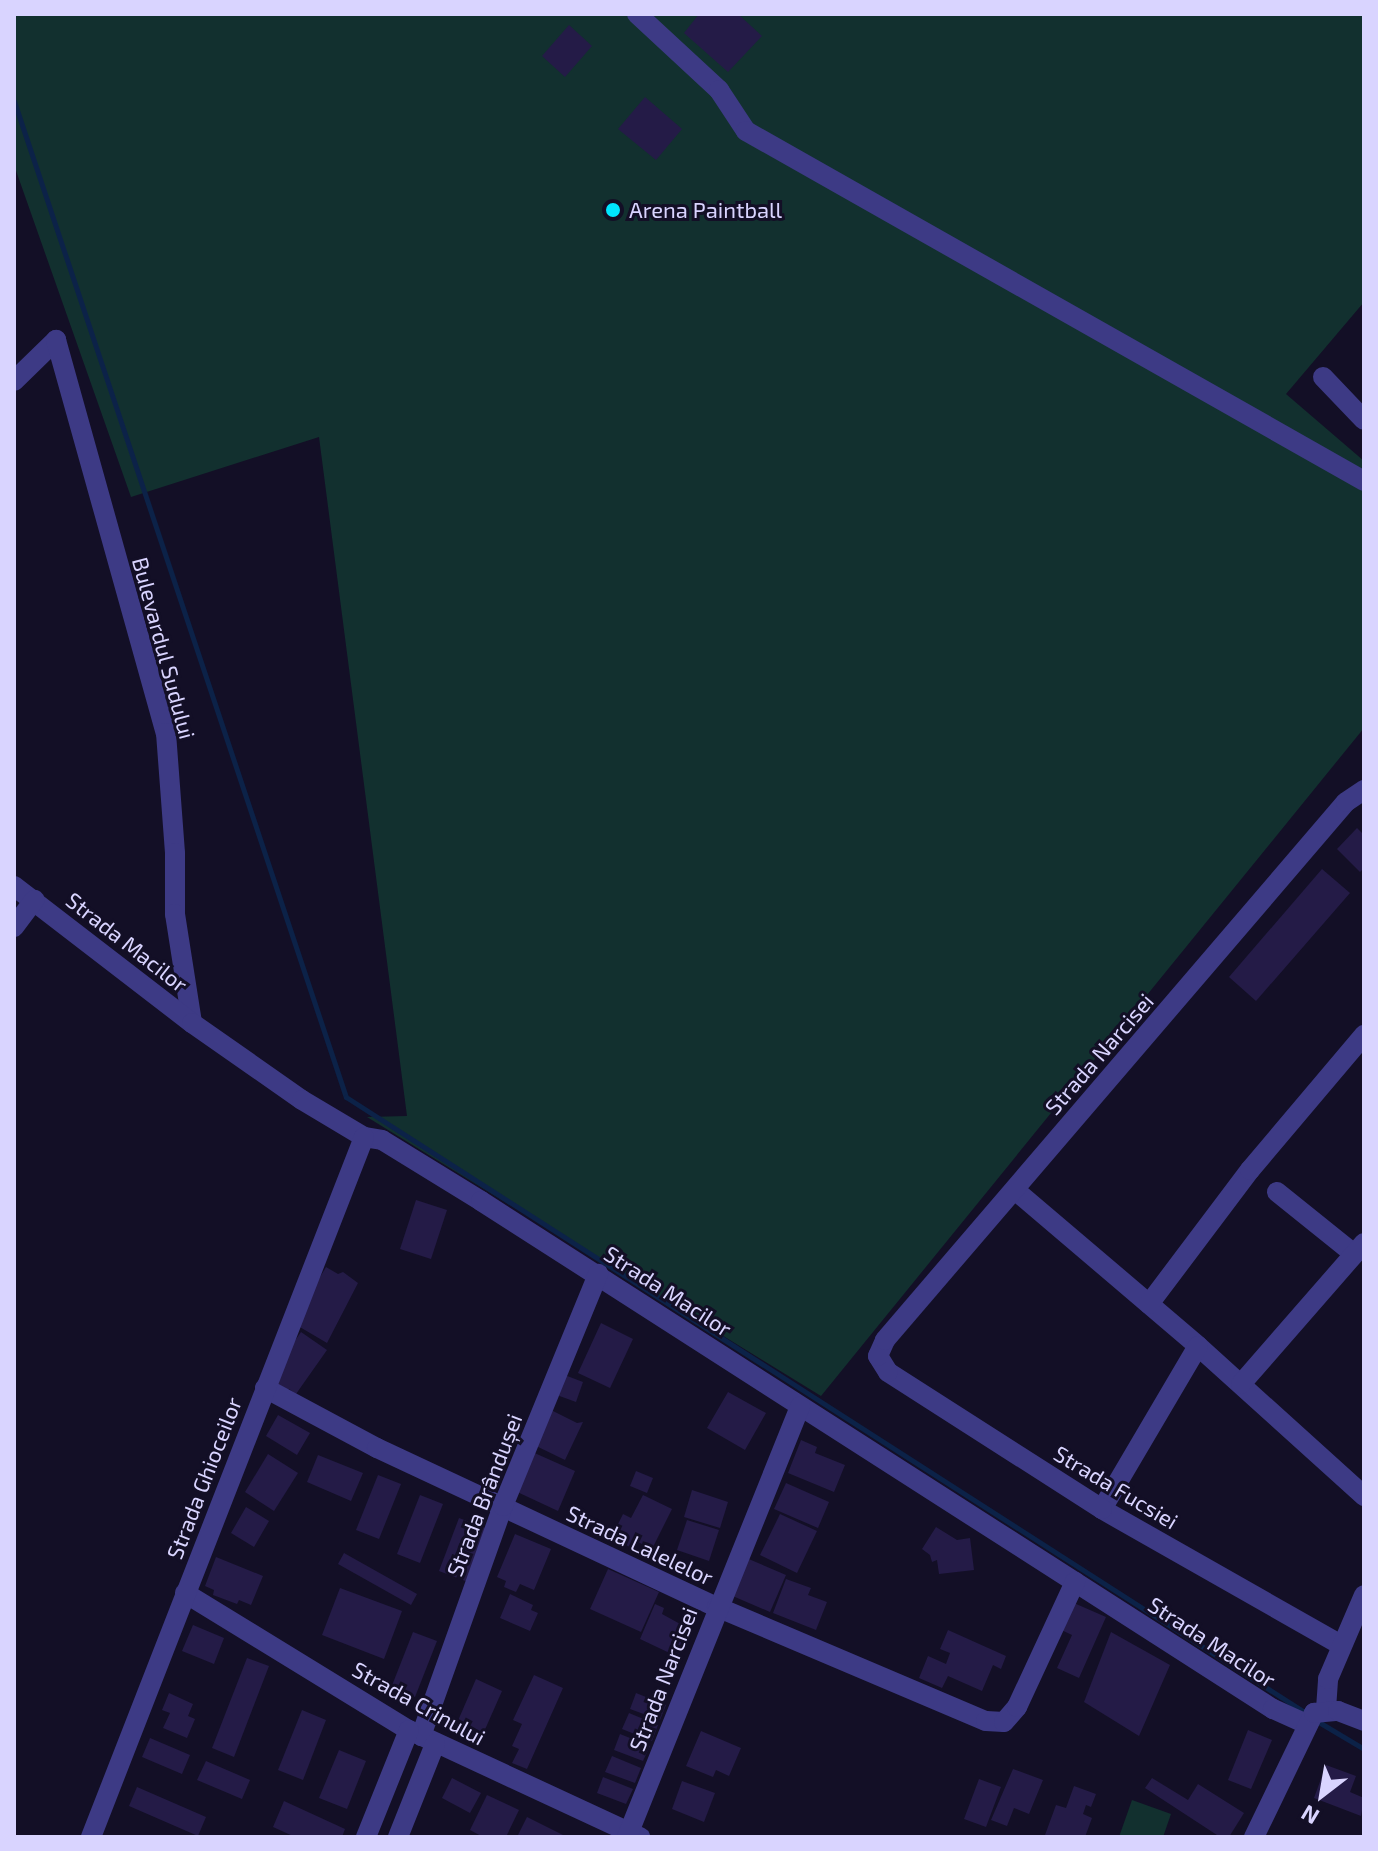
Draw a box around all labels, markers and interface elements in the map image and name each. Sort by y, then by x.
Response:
place label: Arena Paintball [629,197,782,223]
marker: Arena Paintball [604,201,622,219]
street label: Bulevardul Sudului [127,554,201,742]
street label: Strada Macilor [61,886,193,998]
street label: Strada Narcisei [1039,988,1159,1120]
street label: Strada Macilor [599,1240,737,1342]
street label: Strada Ghioceilor [161,1393,247,1563]
street label: Strada Brândușei [441,1410,527,1580]
street label: Strada Fucsiei [1049,1440,1183,1534]
street label: Strada Lalelelor [562,1499,718,1591]
street label: Strada Macilor [1143,1591,1281,1693]
street label: Strada Narcisei [623,1603,703,1755]
street label: Strada Crinului [348,1656,490,1750]
north arrow [1282,1755,1362,1835]
text: N [1296,1800,1323,1831]

